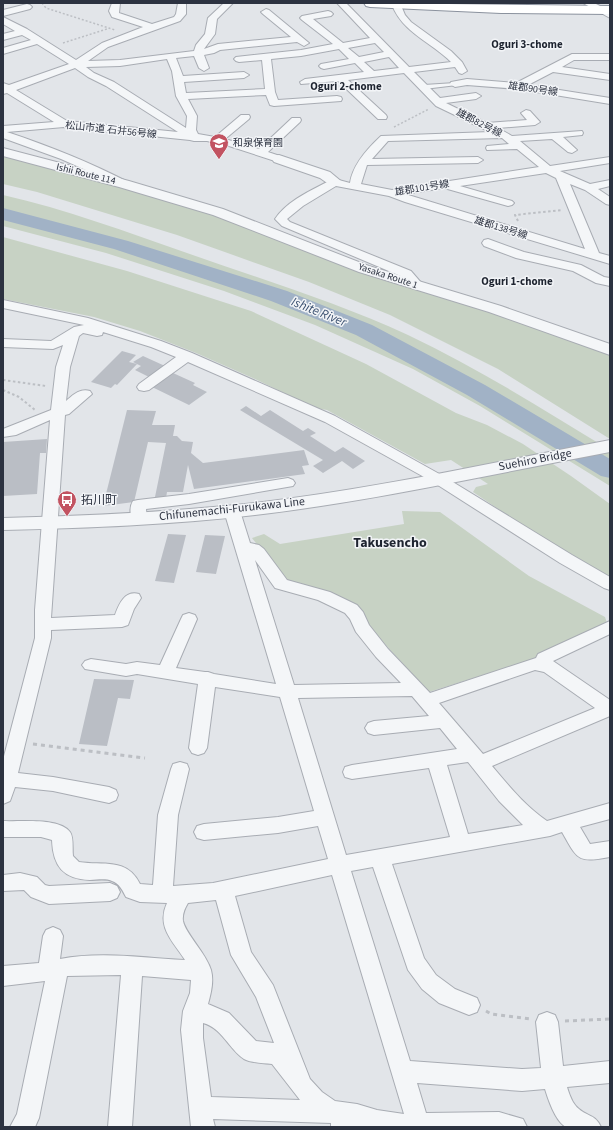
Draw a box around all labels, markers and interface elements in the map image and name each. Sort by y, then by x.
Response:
district label: Oguri 3-chome [491,37,563,52]
district label: Oguri 2-chome [310,79,382,94]
street label: 雄郡90号線 [507,79,559,99]
street label: 雄郡82号線 [454,105,504,141]
street label: 松山市道 石井56号線 [65,118,157,142]
school or university icon: 和泉保育園 [208,132,230,160]
place label: 和泉保育園 [233,136,283,150]
street label: Ishii Route 114 [55,160,117,188]
street label: 雄郡101号線 [394,177,450,199]
street label: 雄郡138号線 [473,213,529,243]
street label: Yasaka Route 1 [355,259,420,292]
district label: Oguri 1-chome [481,274,553,289]
water label: Ishite River [289,293,350,331]
street label: Suehiro Bridge [497,445,573,475]
bus stop icon: 拓川町 [56,489,78,517]
place label: 拓川町 [81,492,117,509]
street label: Chifunemachi-Furukawa Line [158,493,306,525]
district label: Takusencho [353,533,427,553]

